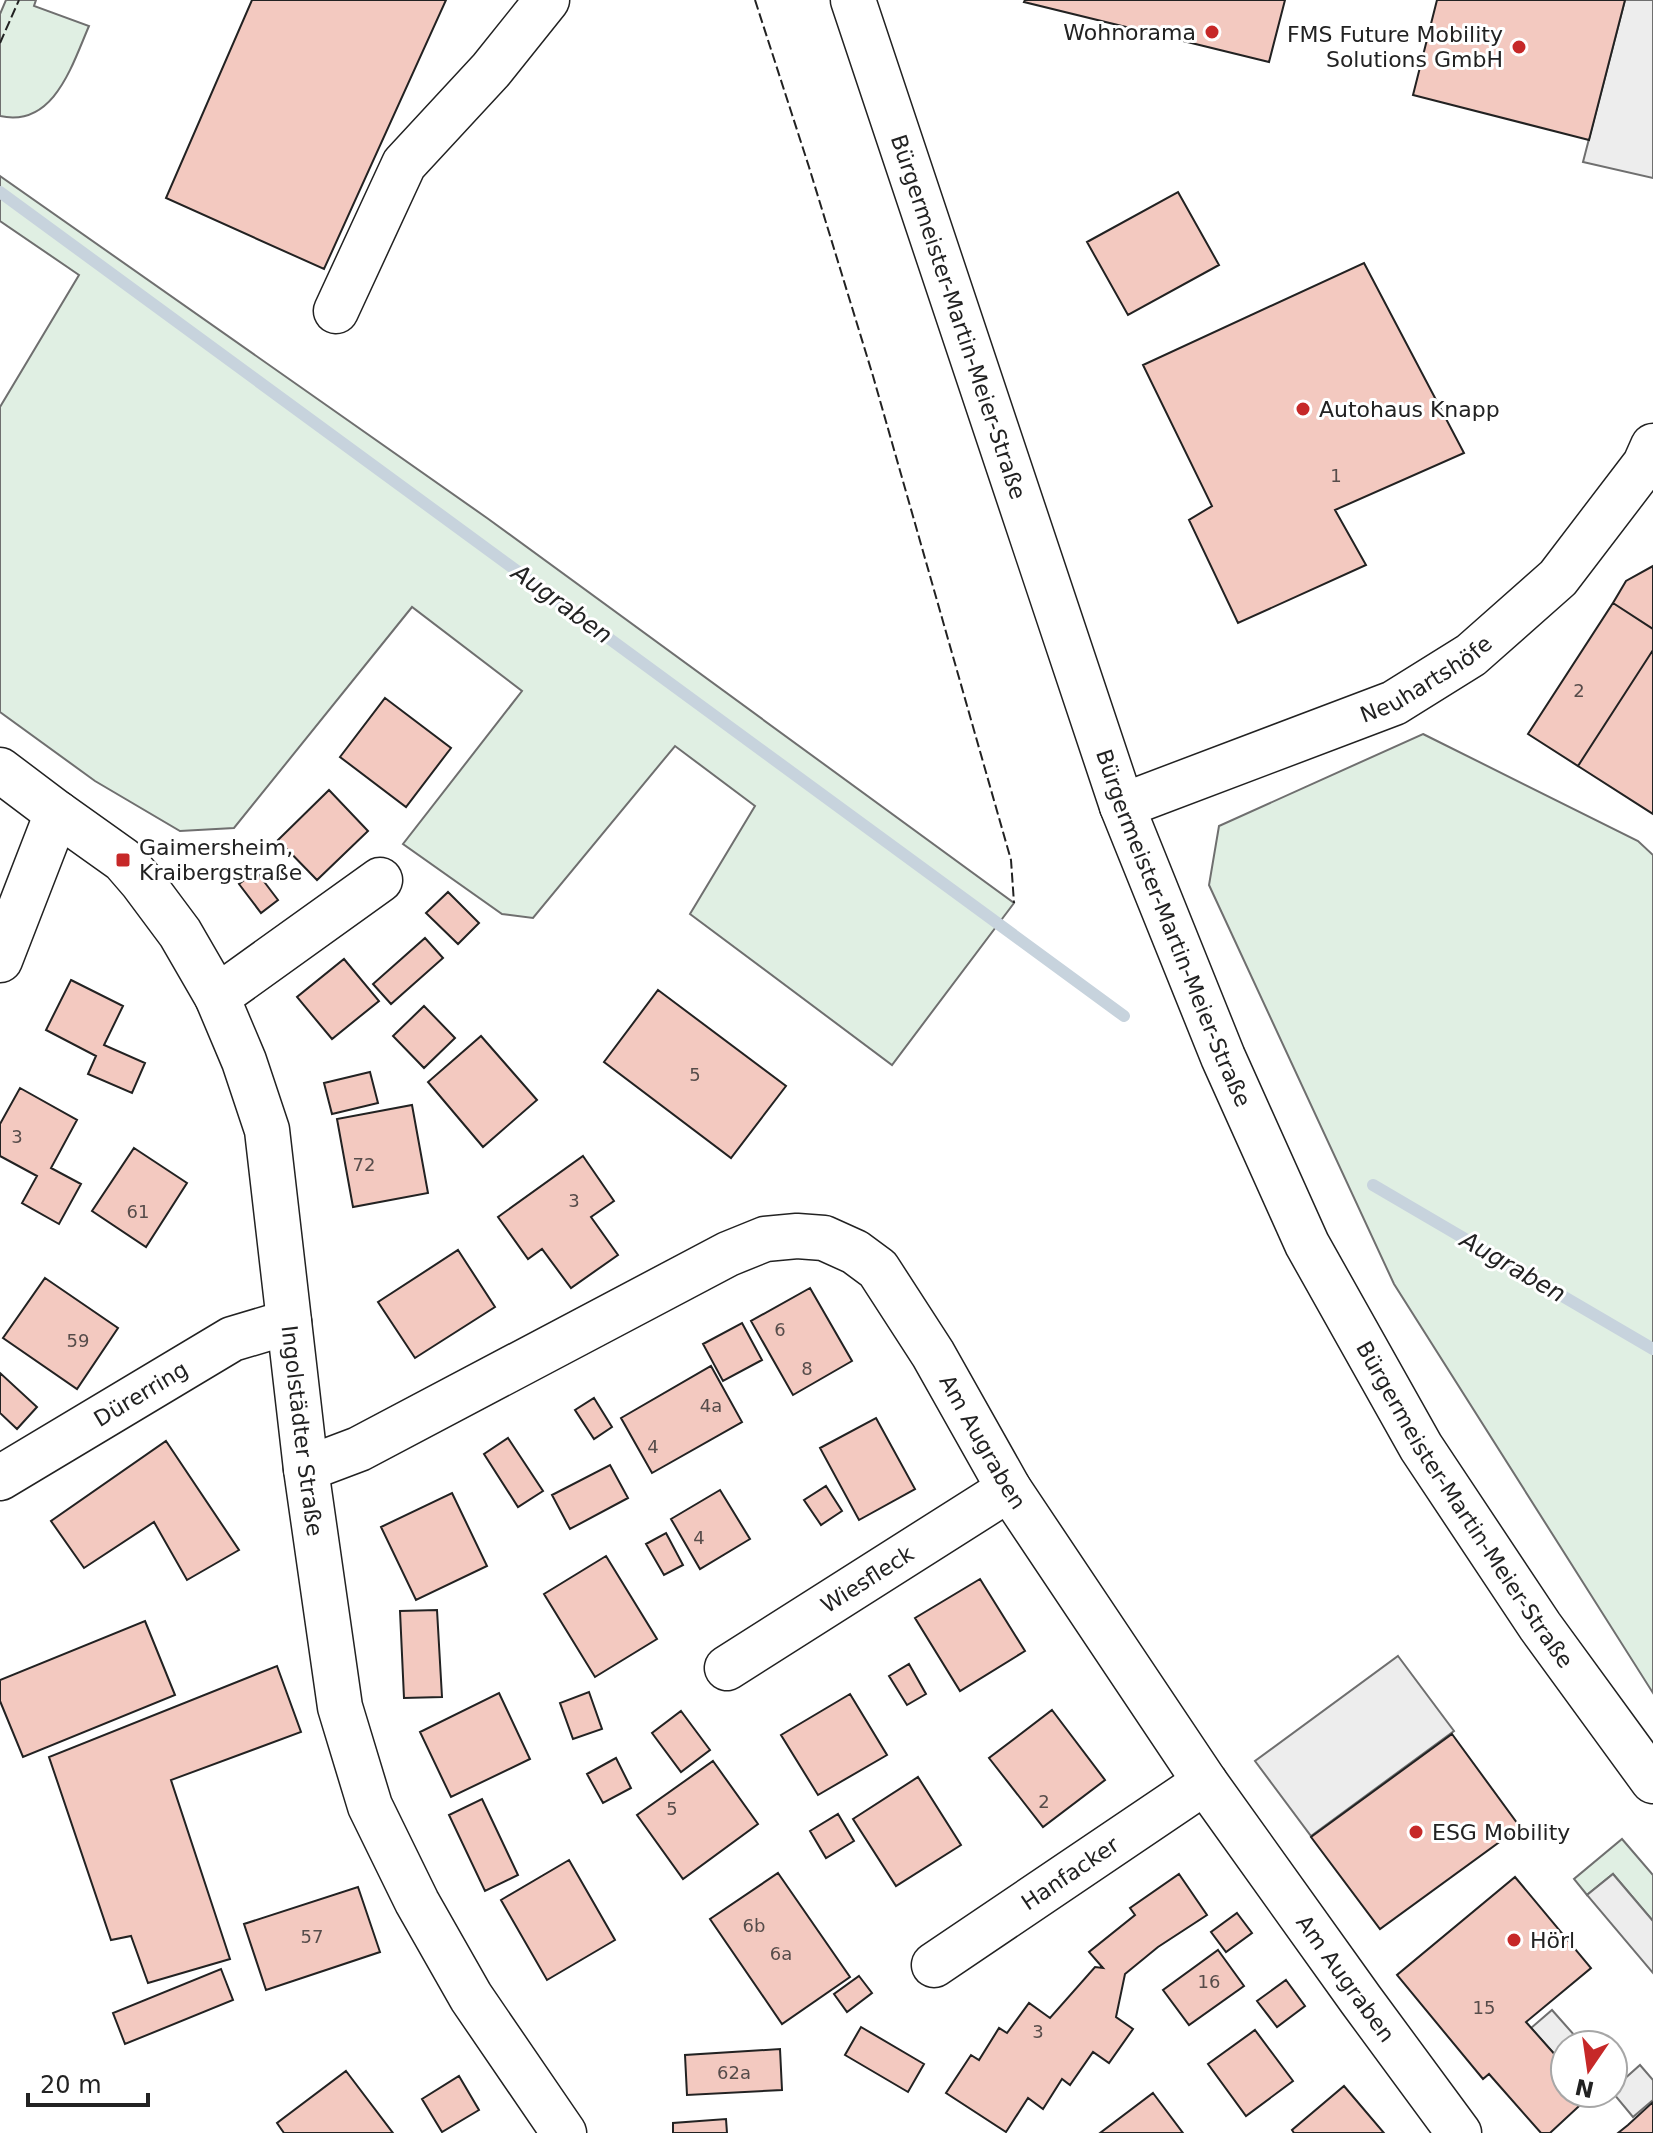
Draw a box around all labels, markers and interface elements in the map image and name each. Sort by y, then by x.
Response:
place label: Wohnorama [1063,20,1196,45]
place label: FMS Future Mobility Solutions GmbH [1287,22,1503,72]
marker: Wohnorama [1203,23,1221,41]
marker: FMS Future Mobility Solutions GmbH [1510,38,1528,56]
street label: Bürgermeister-Martin-Meier-Straße [886,131,1031,502]
place label: Autohaus Knapp [1319,397,1500,422]
marker: Autohaus Knapp [1294,400,1312,418]
house number: 1 [1330,465,1342,486]
water label: Augraben [505,557,617,650]
street label: Neuhartshöfe [1356,630,1497,727]
house number: 2 [1573,680,1585,701]
street label: Bürgermeister-Martin-Meier-Straße [1091,746,1256,1111]
place label: Gaimersheim, Kraibergstraße [139,835,302,885]
marker: Gaimersheim, Kraibergstraße [114,851,132,869]
house number: 5 [689,1064,701,1085]
house number: 3 [11,1126,23,1147]
house number: 72 [353,1154,375,1175]
house number: 3 [568,1190,580,1211]
house number: 61 [127,1201,149,1222]
water label: Augraben [1454,1225,1571,1308]
house number: 6 [774,1319,786,1340]
street label: Ingolstädter Straße [277,1324,328,1538]
house number: 59 [67,1330,89,1351]
street label: Bürgermeister-Martin-Meier-Straße [1352,1337,1579,1672]
street label: Dürerring [89,1356,192,1431]
house number: 8 [801,1358,813,1379]
street label: Am Augraben [935,1370,1031,1514]
house number: 4a [700,1395,722,1416]
house number: 4 [647,1436,659,1457]
house number: 4 [693,1527,705,1548]
street label: Wiesfleck [816,1540,918,1618]
house number: 2 [1038,1791,1050,1812]
house number: 5 [666,1798,678,1819]
place label: ESG Mobility [1432,1820,1570,1845]
marker: ESG Mobility [1407,1823,1425,1841]
street label: Hanfacker [1017,1831,1124,1915]
street label: Am Augraben [1292,1910,1400,2047]
house number: 6b [743,1915,765,1936]
house number: 57 [301,1926,323,1947]
place label: Hörl [1530,1928,1575,1953]
marker: Hörl [1505,1931,1523,1949]
house number: 6a [770,1943,792,1964]
house number: 16 [1198,1971,1220,1992]
house number: 15 [1473,1997,1495,2018]
house number: 3 [1032,2021,1044,2042]
north arrow [1549,2029,1629,2109]
scale bar [28,2057,148,2107]
house number: 62a [717,2062,751,2083]
text: 20 m [40,2071,102,2099]
text: N [1573,2074,1596,2102]

